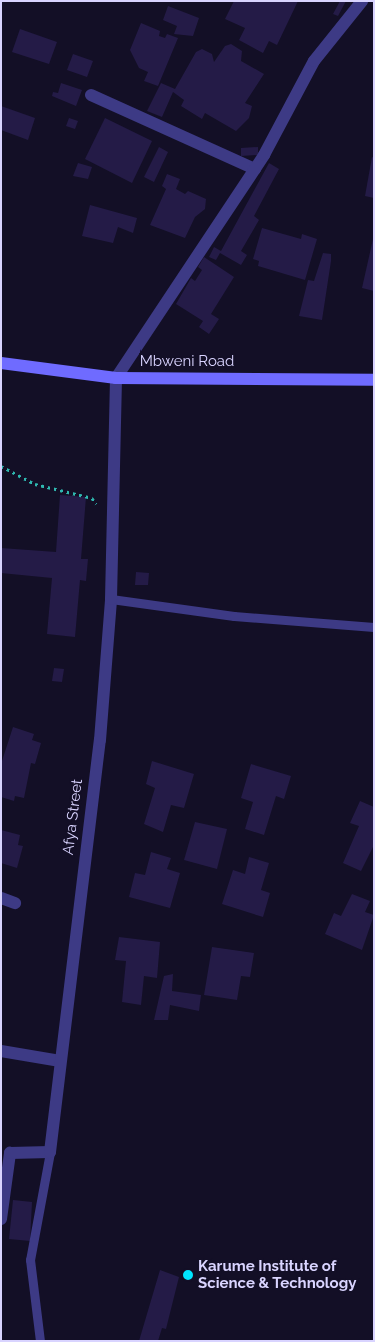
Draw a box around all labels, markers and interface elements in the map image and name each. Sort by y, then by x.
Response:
street label: Mbweni Road [140,353,234,371]
street label: Afya Street [59,778,87,856]
place label: Karume Institute of Science & Technology [198,1257,357,1292]
marker: Karume Institute of Science & Technology [182,1269,194,1281]

